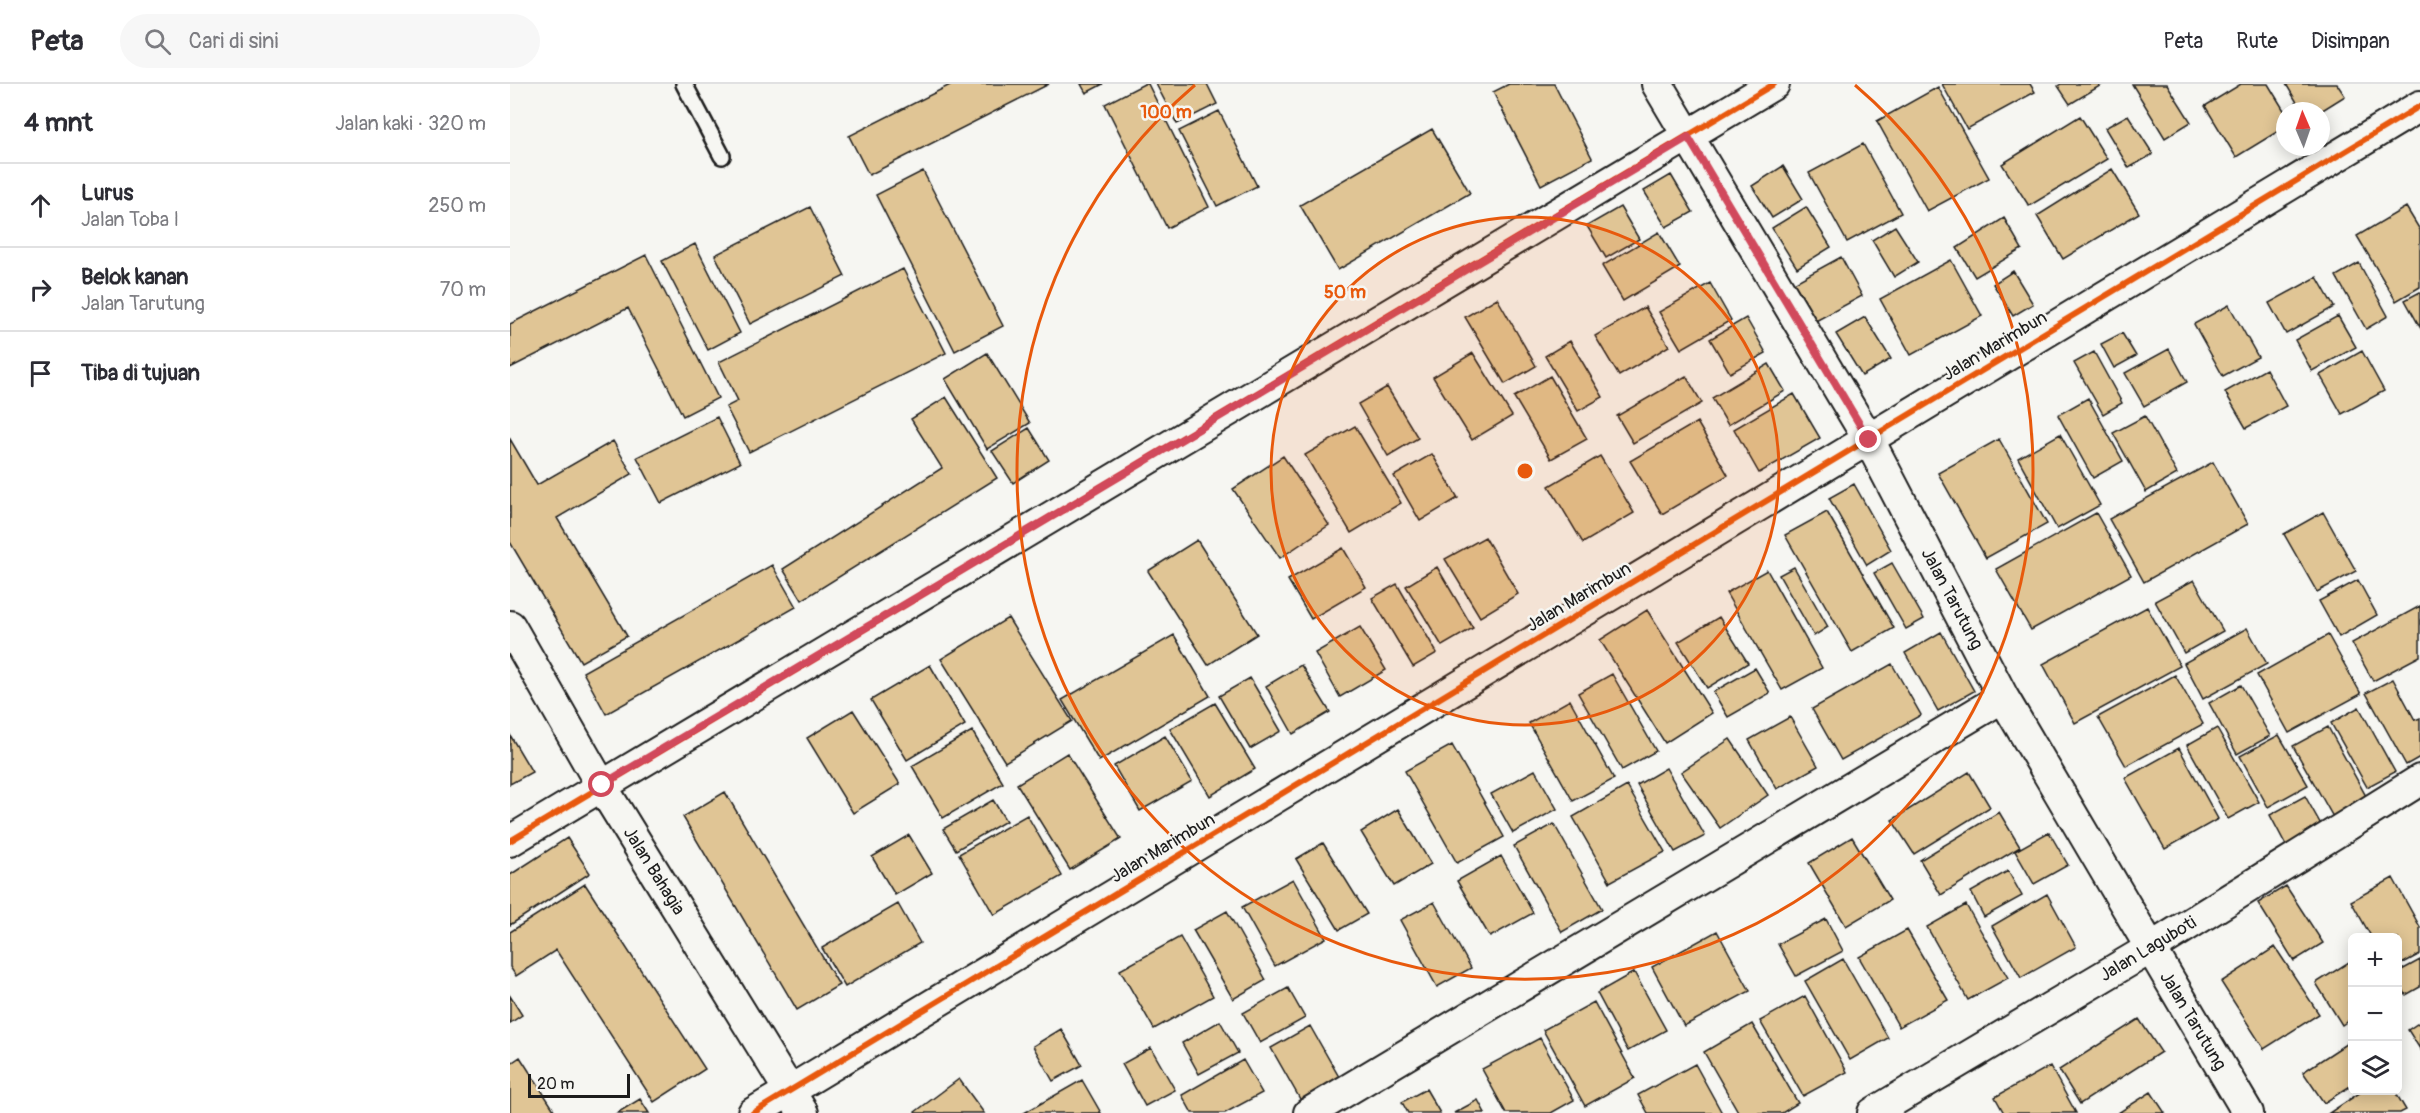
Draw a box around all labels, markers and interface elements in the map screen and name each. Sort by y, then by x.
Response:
search box [120,14,540,68]
text: Peta [30,24,84,59]
icon: search [141,25,174,58]
text: Cari di sini [189,27,278,55]
text: Peta [2163,28,2203,55]
text: Rute [2236,28,2278,55]
text: Disimpan [2311,28,2390,55]
text: 100 m [1140,101,1192,124]
north arrow [2276,102,2330,156]
text: 4 mnt [24,107,93,139]
text: Jalan kaki · 320 m [335,111,486,136]
text: Lurus [81,179,133,207]
icon: ahead [24,189,57,222]
text: 250 m [428,193,486,218]
text: Jalan Toba I [81,207,179,232]
text: Belok kanan [81,263,189,291]
icon: right [24,273,57,306]
text: 70 m [440,277,486,302]
text: 50 m [1324,281,1366,304]
text: Jalan Tarutung [81,291,205,316]
street label: Jalan Marimbun [1939,306,2051,386]
icon: arrive [24,357,57,390]
text: Tiba di tujuan [81,359,200,387]
route end [1855,426,1881,452]
centre of rings [1515,461,1535,481]
street label: Jalan Tarutung [1916,544,1988,654]
street label: Jalan Marimbun [1523,557,1635,637]
route start [588,771,614,797]
street label: Jalan Marimbun [1107,808,1219,888]
street label: Jalan Bahagia [618,823,690,919]
street label: Jalan Laguboti [2095,911,2201,987]
map controls [2348,933,2402,1095]
button: + [2348,933,2402,987]
street label: Jalan Tarutung [2154,967,2232,1075]
button: − [2348,987,2402,1041]
button: layers [2348,1041,2402,1095]
scale bar [528,1071,630,1098]
text: 20 m [537,1074,575,1094]

